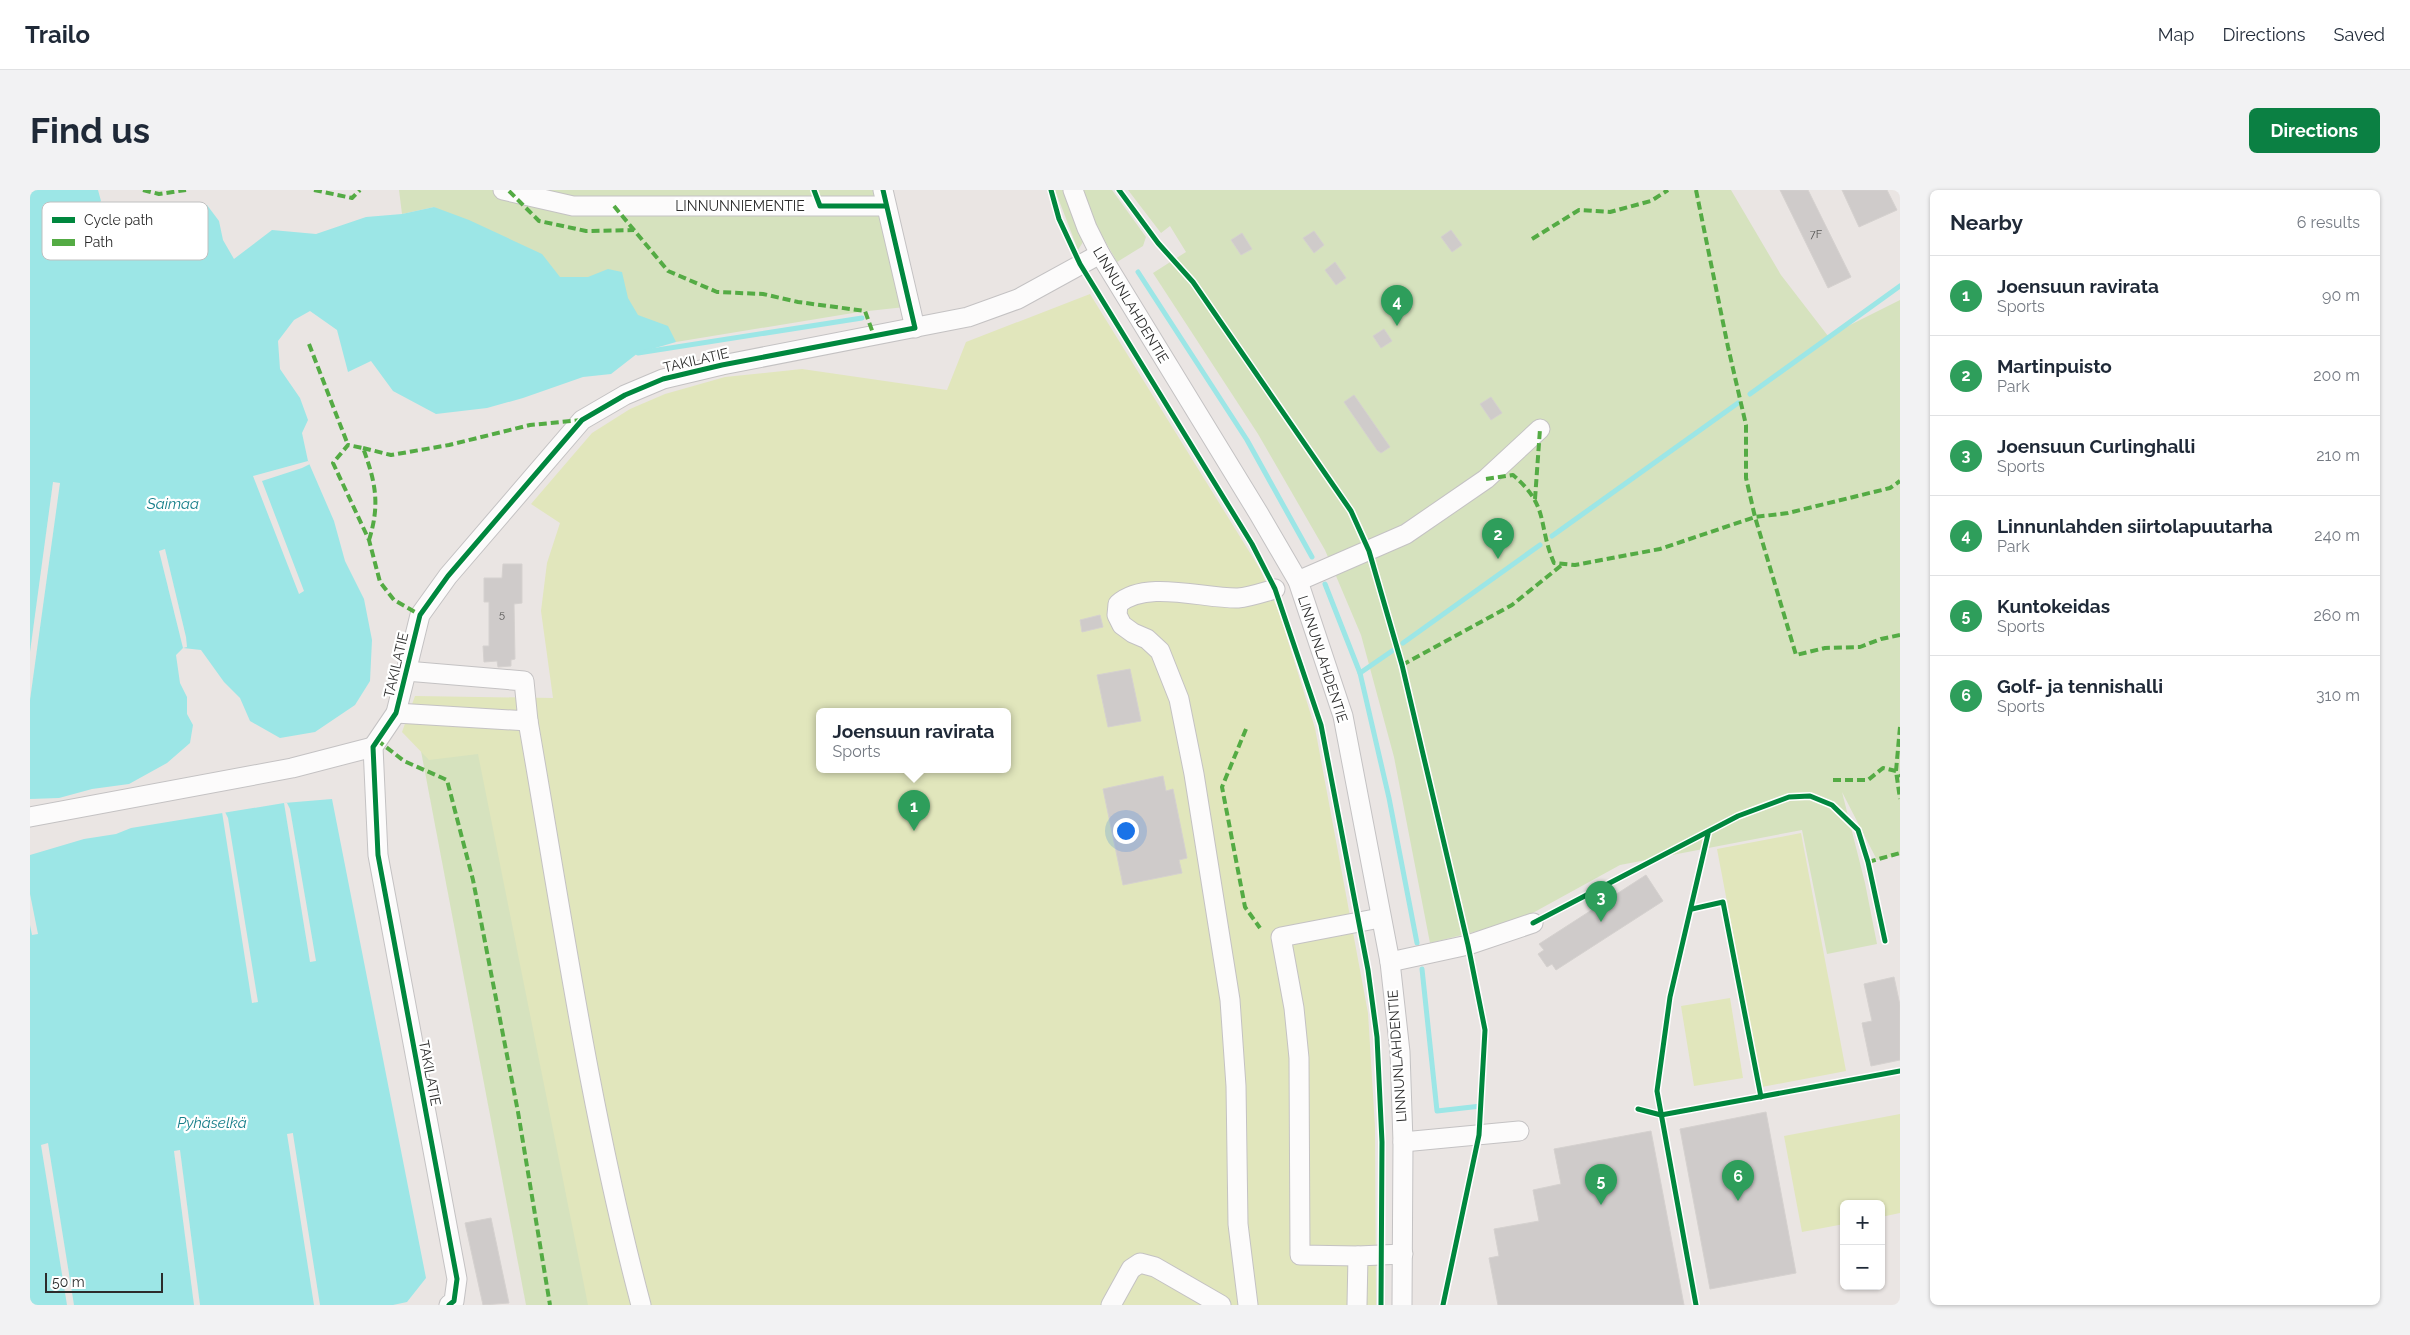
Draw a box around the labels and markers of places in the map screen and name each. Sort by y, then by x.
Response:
pin: 4 [1381,285,1413,326]
pin: 2 [1482,518,1514,559]
pin: 1 [898,790,930,831]
pin: 3 [1585,881,1617,922]
pin: 6 [1722,1160,1754,1201]
pin: 5 [1585,1164,1617,1205]

